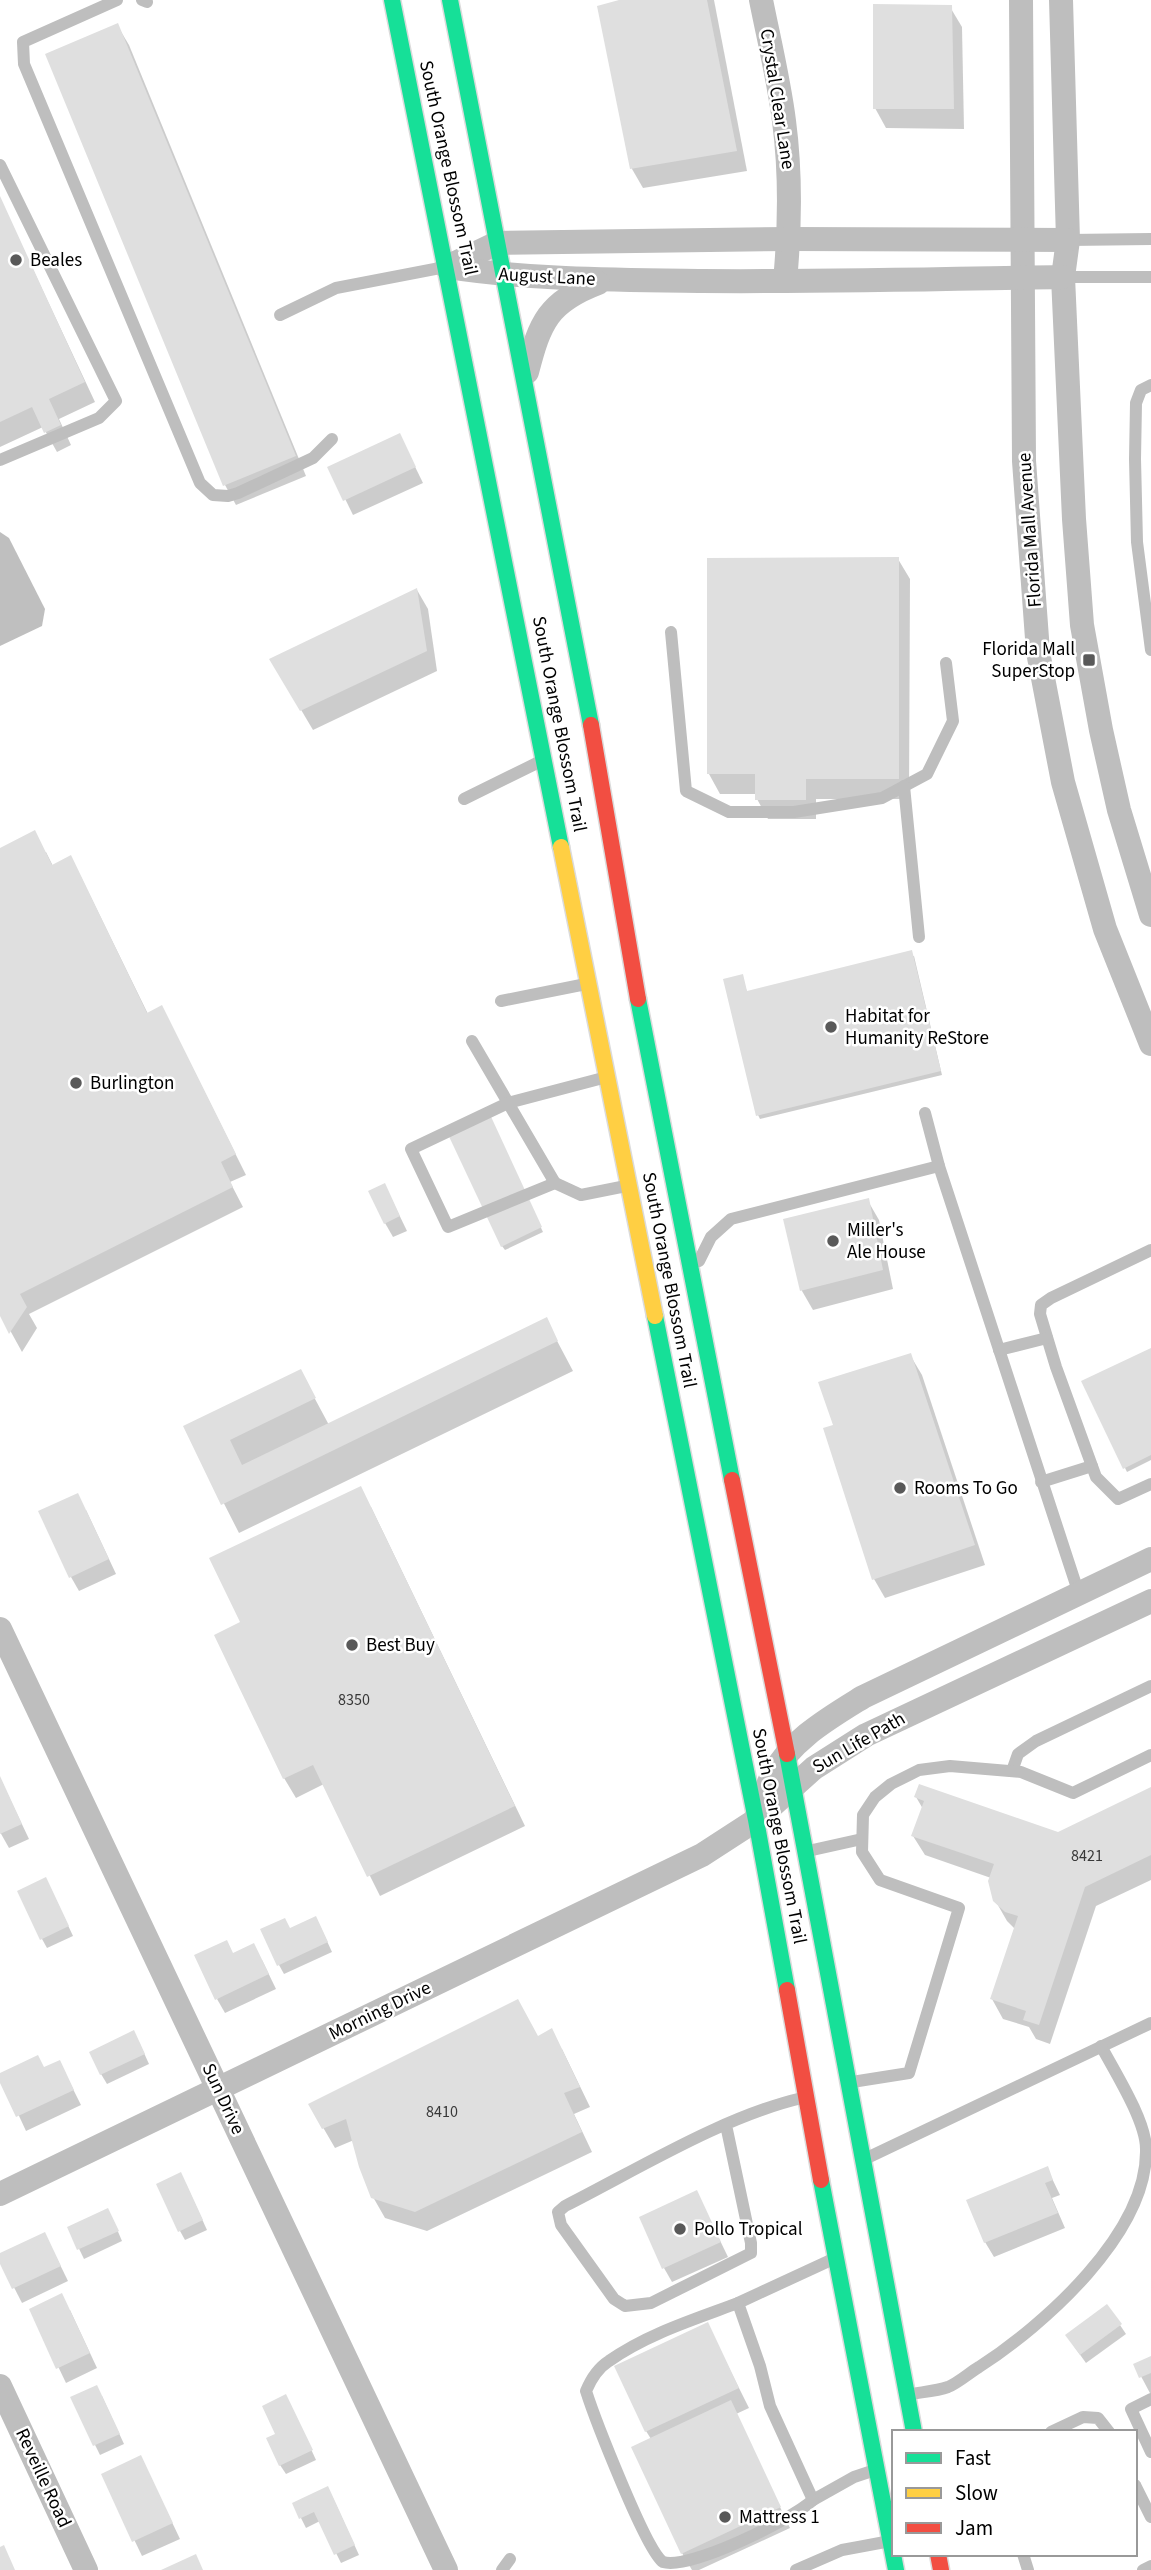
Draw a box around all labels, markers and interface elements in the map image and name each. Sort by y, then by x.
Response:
street label: Crystal Clear Lane [753,27,801,171]
street label: South Orange Blossom Trail [412,58,484,278]
place label: Beales [30,247,82,274]
marker: Beales [8,252,24,268]
street label: August Lane [498,261,596,293]
street label: Florida Mall Avenue [1011,452,1049,608]
street label: South Orange Blossom Trail [525,614,593,834]
place label: Florida Mall SuperStop [982,636,1075,685]
marker: Florida Mall SuperStop [1081,652,1097,668]
place label: Habitat for Humanity ReStore [845,1003,989,1052]
marker: Habitat for Humanity ReStore [823,1019,839,1035]
place label: Burlington [90,1070,174,1097]
marker: Burlington [68,1075,84,1091]
street label: South Orange Blossom Trail [635,1170,703,1390]
place label: Miller's Ale House [847,1217,926,1266]
marker: Miller's Ale House [825,1233,841,1249]
place label: Rooms To Go [914,1475,1018,1502]
marker: Rooms To Go [892,1480,908,1496]
place label: Best Buy [366,1632,435,1659]
marker: Best Buy [344,1637,360,1653]
house number: 8350 [338,1689,370,1711]
street label: Sun Life Path [808,1706,910,1780]
street label: South Orange Blossom Trail [745,1726,813,1946]
house number: 8421 [1071,1845,1103,1867]
street label: Morning Drive [324,1975,436,2047]
street label: Sun Drive [195,2059,251,2139]
house number: 8410 [426,2101,458,2123]
place label: Pollo Tropical [694,2216,803,2243]
marker: Pollo Tropical [672,2221,688,2237]
street label: Reveille Road [8,2424,78,2532]
legend [892,2430,1137,2556]
text: Fast [955,2443,991,2473]
text: Slow [955,2478,998,2508]
place label: Mattress 1 [739,2504,820,2531]
marker: Mattress 1 [717,2509,733,2525]
text: Jam [955,2513,993,2543]

